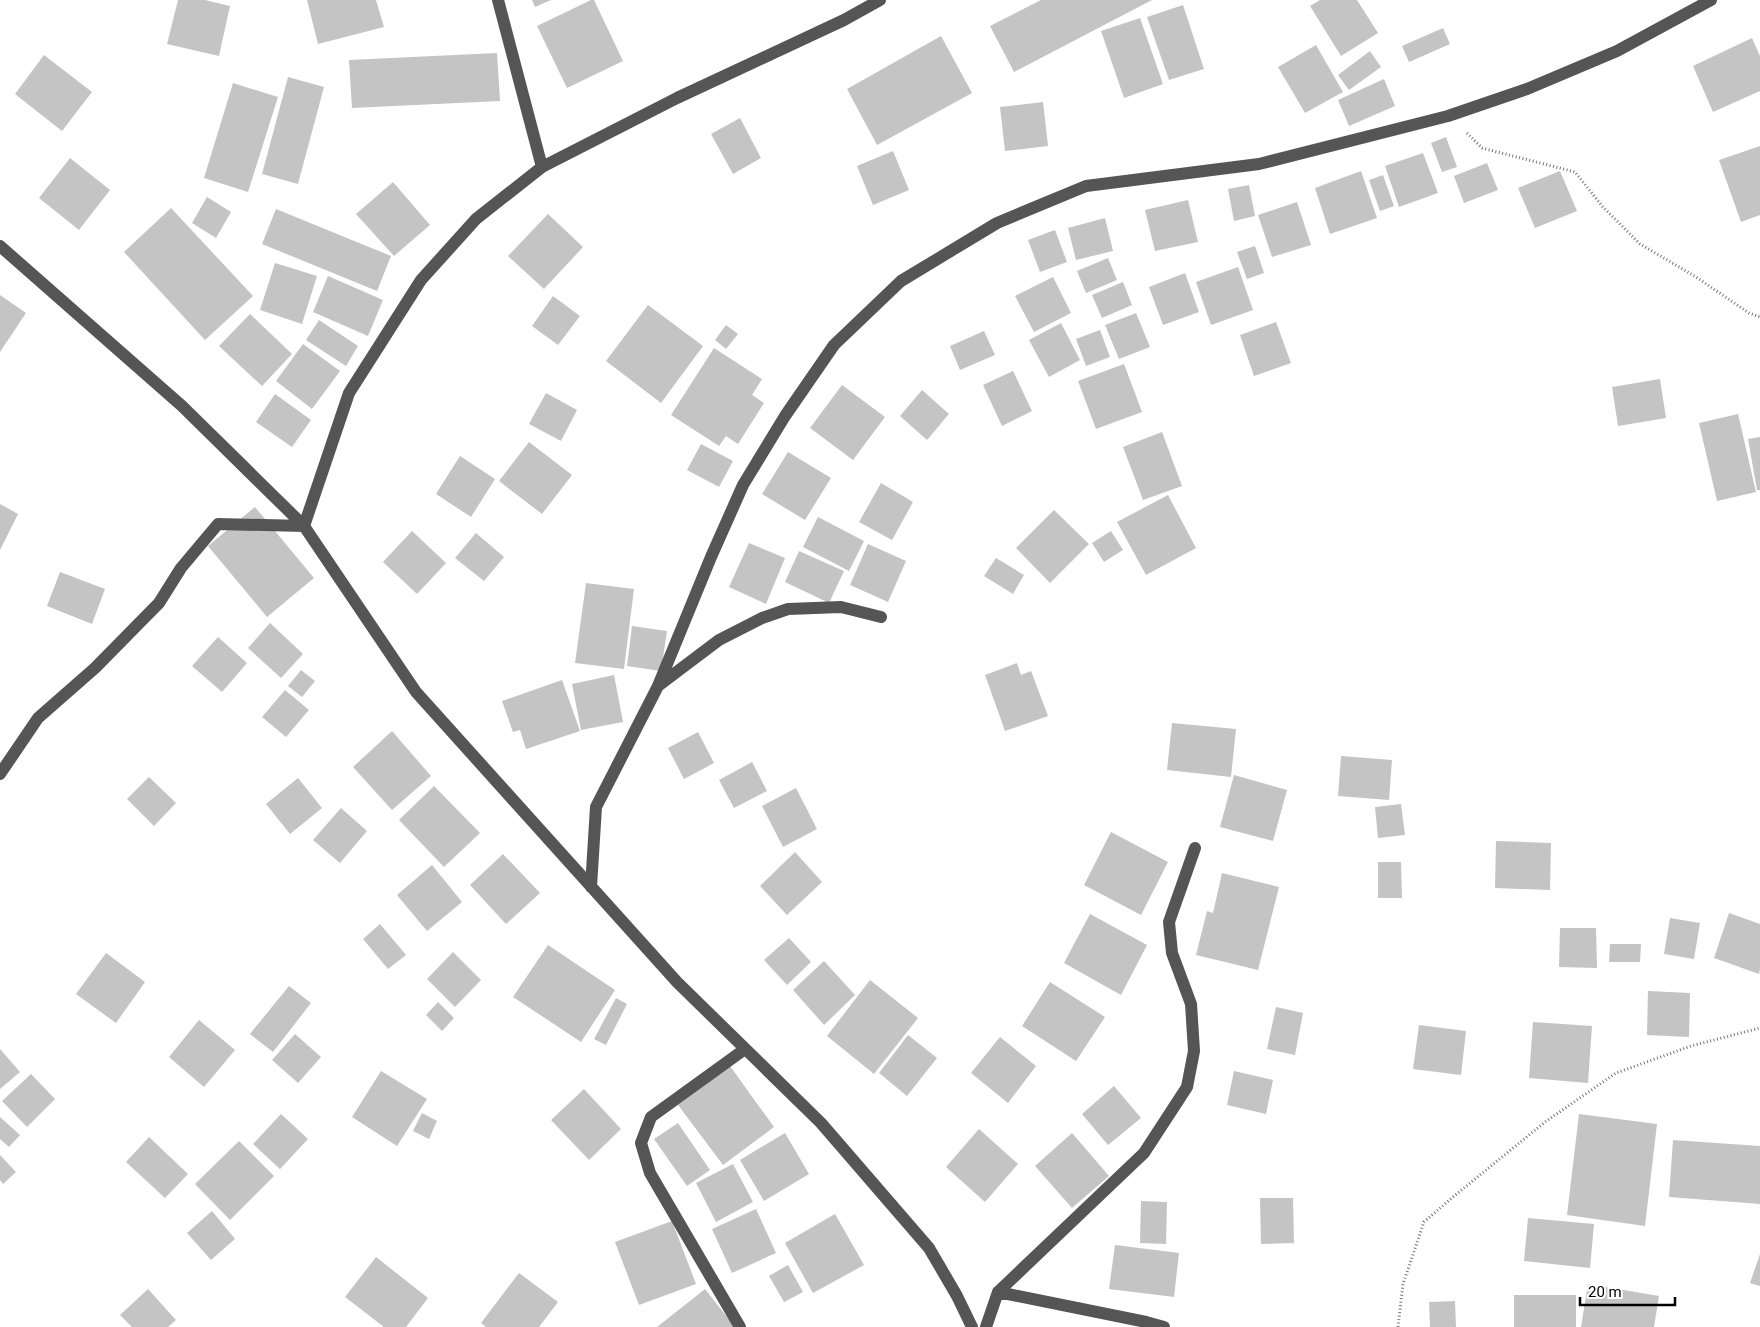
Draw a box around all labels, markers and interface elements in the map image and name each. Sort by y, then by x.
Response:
scale bar [1580,1274,1675,1306]
text: 20 m [1588,1283,1622,1301]

